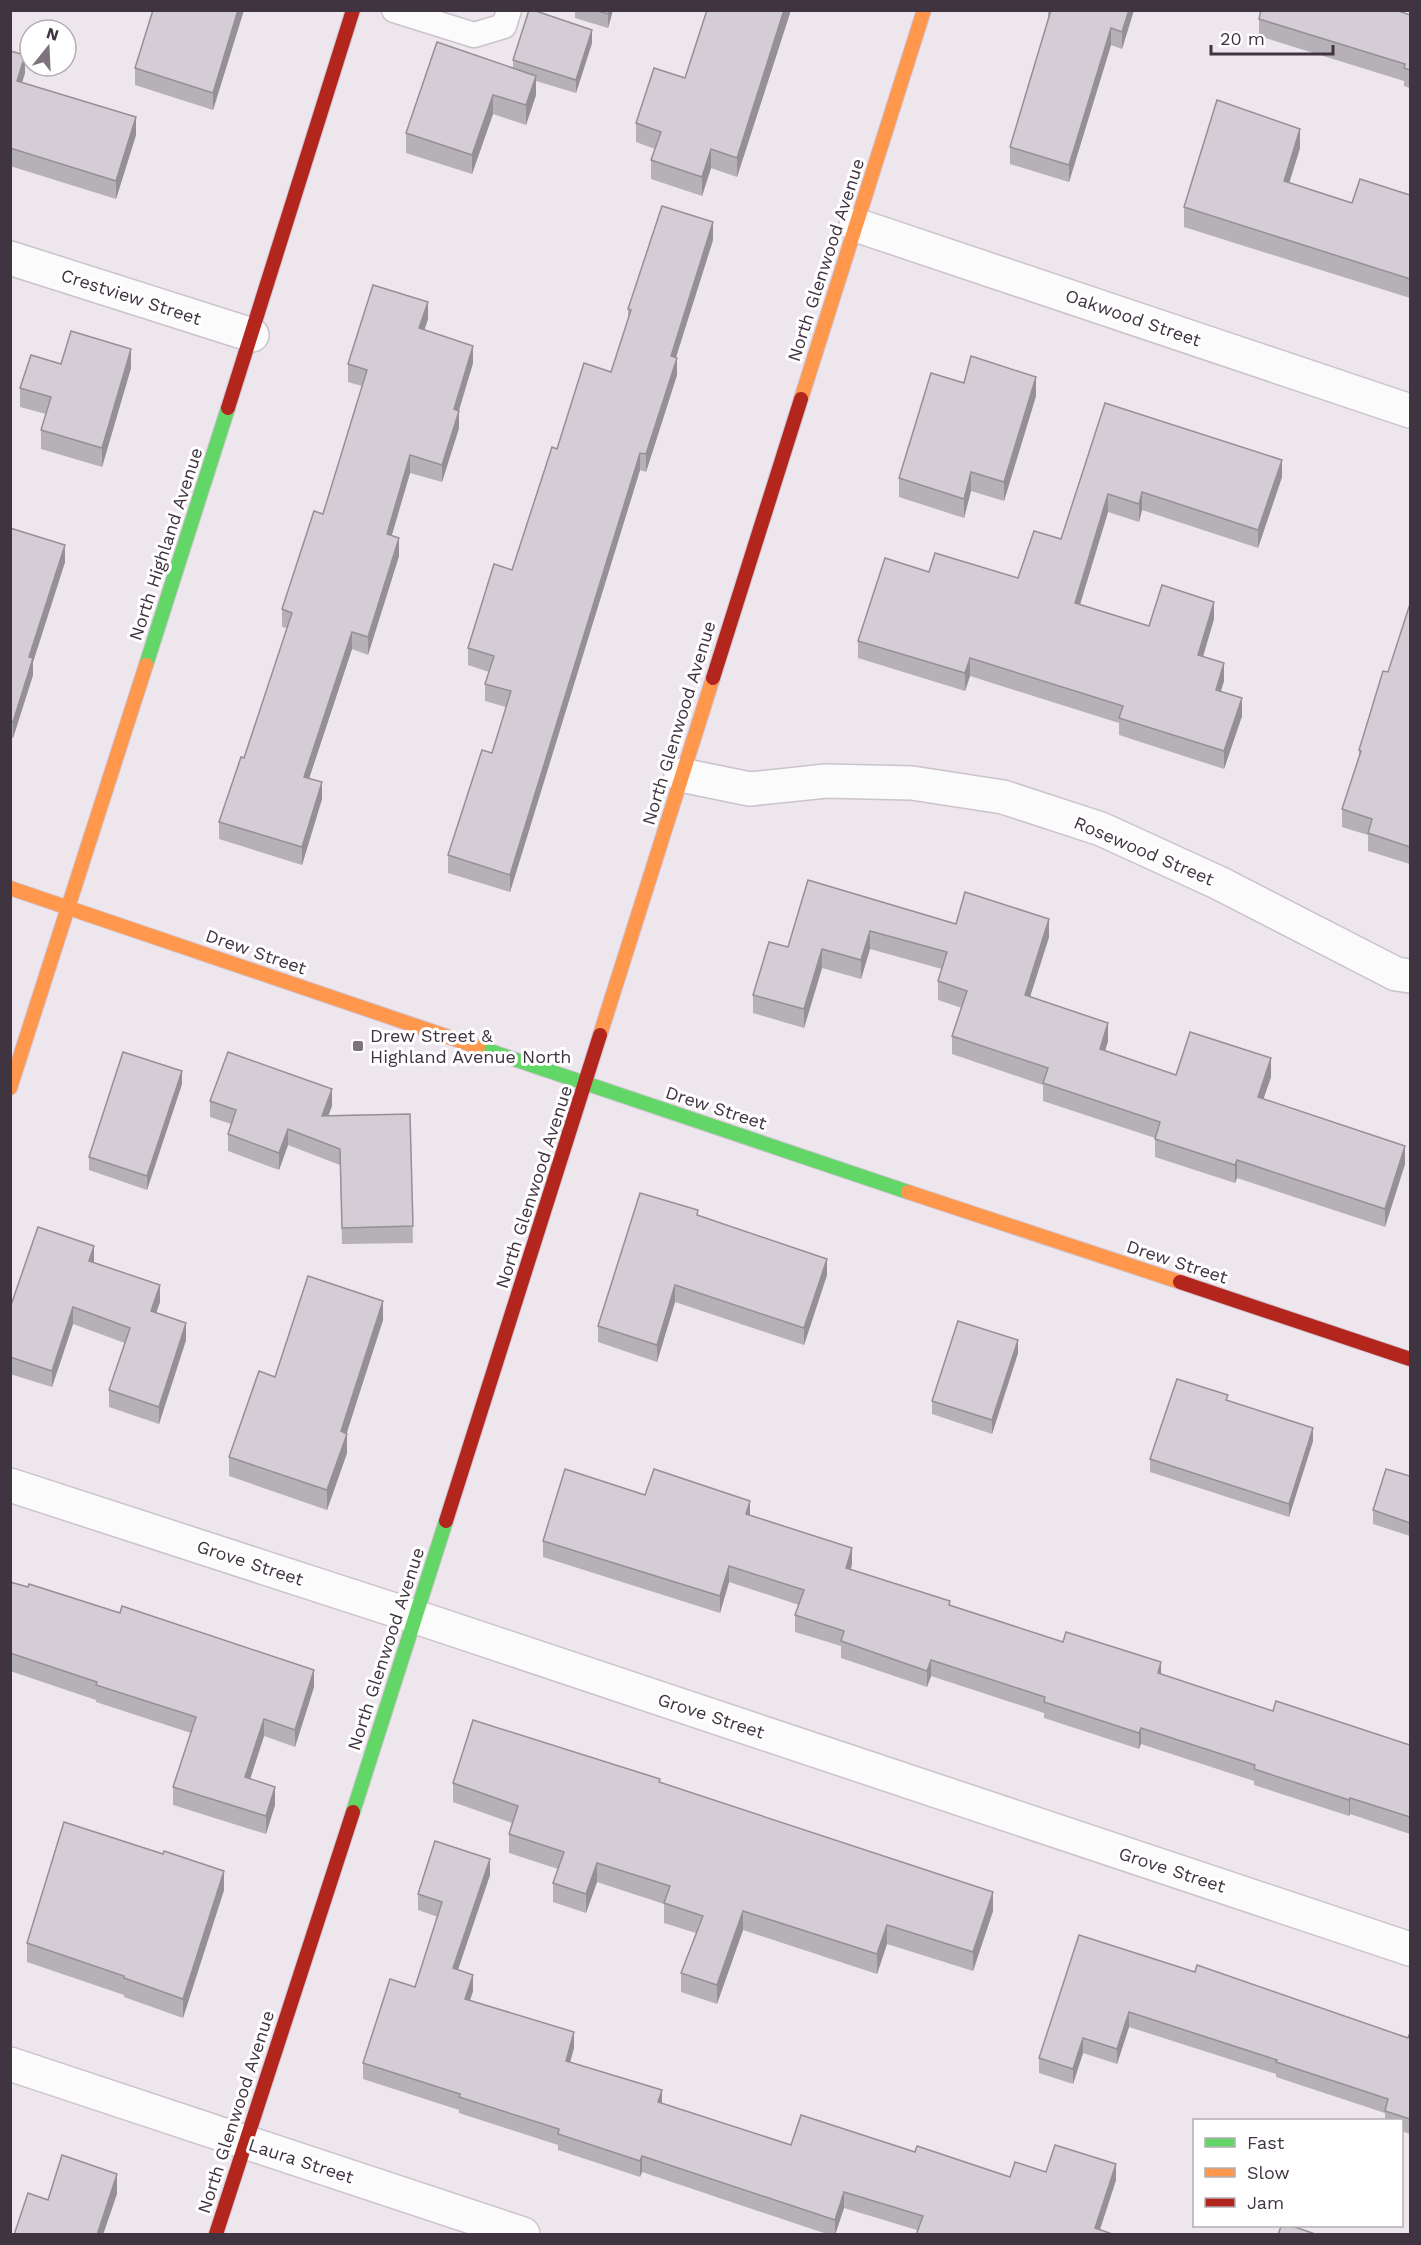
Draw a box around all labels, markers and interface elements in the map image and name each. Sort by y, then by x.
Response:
north arrow [18,18,78,78]
scale bar [1211,18,1332,56]
text: N [44,23,61,45]
text: 20 m [1220,28,1265,49]
street label: North Glenwood Avenue [783,156,868,364]
street label: Crestview Street [58,264,204,329]
street label: Oakwood Street [1063,285,1204,351]
street label: North Highland Avenue [124,445,207,643]
street label: North Glenwood Avenue [637,618,720,827]
street label: Rosewood Street [1071,812,1218,890]
street label: Drew Street [203,924,310,979]
place label: Drew Street & Highland Avenue North [370,1025,571,1067]
marker: Drew Street & Highland Avenue North [351,1039,365,1053]
street label: Drew Street [663,1081,770,1134]
street label: North Glenwood Avenue [491,1083,576,1291]
street label: Drew Street [1124,1235,1231,1288]
street label: Grove Street [194,1535,307,1590]
street label: North Glenwood Avenue [343,1545,428,1753]
street label: Grove Street [655,1688,768,1743]
street label: Grove Street [1116,1842,1229,1897]
street label: North Glenwood Avenue [193,2008,278,2216]
legend [1193,2119,1403,2227]
text: Fast [1247,2132,1285,2153]
street label: Laura Street [246,2134,357,2188]
text: Slow [1247,2162,1290,2183]
text: Jam [1247,2192,1284,2213]

